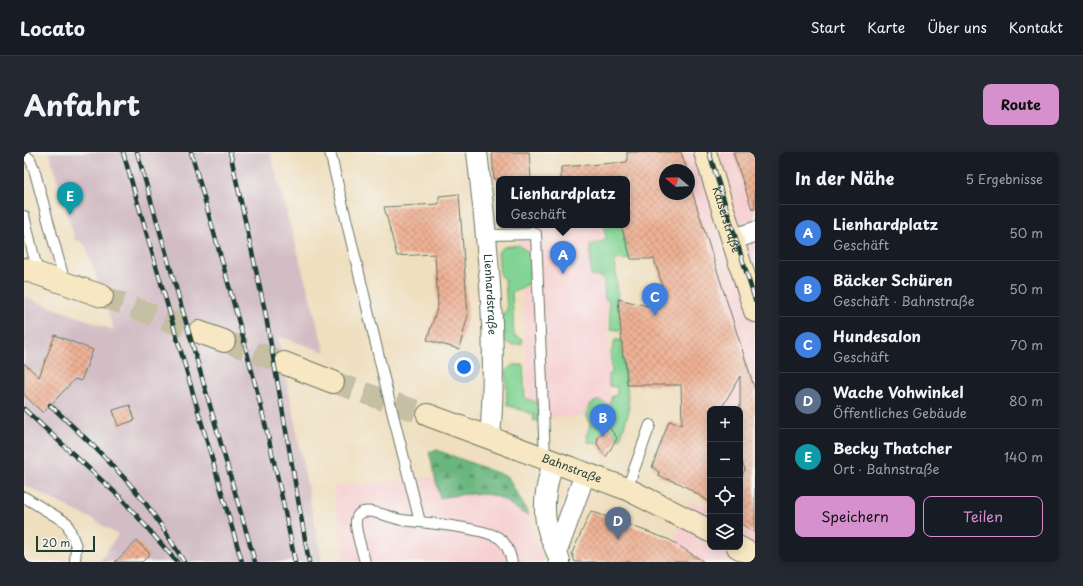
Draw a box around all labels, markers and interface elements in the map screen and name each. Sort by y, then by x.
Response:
text: Locato [20,14,85,42]
text: Start [810,17,845,38]
text: Karte [867,17,905,38]
text: Über uns [927,17,987,38]
text: Kontakt [1009,17,1063,38]
text: Anfahrt [24,83,140,126]
button: Route [983,84,1059,125]
north arrow [659,164,695,200]
text: In der Nähe [795,165,894,191]
text: 5 Ergebnisse [966,169,1043,188]
popup [496,176,630,228]
text: Lienhardplatz [510,181,616,204]
pin: E [57,182,83,215]
street label: Kaiserstraße [708,184,745,255]
text: Geschäft [510,204,566,223]
text: Lienhardplatz [833,212,938,235]
text: A [803,223,813,242]
text: 50 m [1009,223,1043,242]
text: Geschäft [833,235,889,254]
pin: A [550,241,576,274]
street label: Lienhardstraße [480,253,501,335]
text: Bäcker Schüren [833,268,953,291]
text: B [804,279,812,298]
text: 50 m [1009,279,1043,298]
pin: C [642,283,668,316]
text: Geschäft · Bahnstraße [833,291,975,310]
text: Hundesalon [833,324,921,347]
text: C [803,335,813,354]
text: 70 m [1010,335,1043,354]
text: Geschäft [833,347,889,366]
your location [454,357,474,377]
text: Wache Vohwinkel [833,380,963,403]
text: D [803,391,813,410]
text: 80 m [1009,391,1043,410]
text: Öffentliches Gebäude [833,403,967,422]
pin: B [590,404,616,437]
map controls [707,406,743,550]
button: + [707,406,743,442]
text: Becky Thatcher [833,436,952,459]
button: − [707,442,743,478]
text: E [804,447,812,466]
text: 140 m [1004,447,1043,466]
street label: Bahnstraße [539,449,604,487]
text: Ort · Bahnstraße [833,459,939,478]
button: locate [707,478,743,514]
button: Speichern [795,496,915,537]
button: Teilen [923,496,1043,537]
pin: D [605,507,631,540]
button: layers [707,514,743,550]
scale bar [36,534,95,553]
text: 20 m [42,534,70,551]

